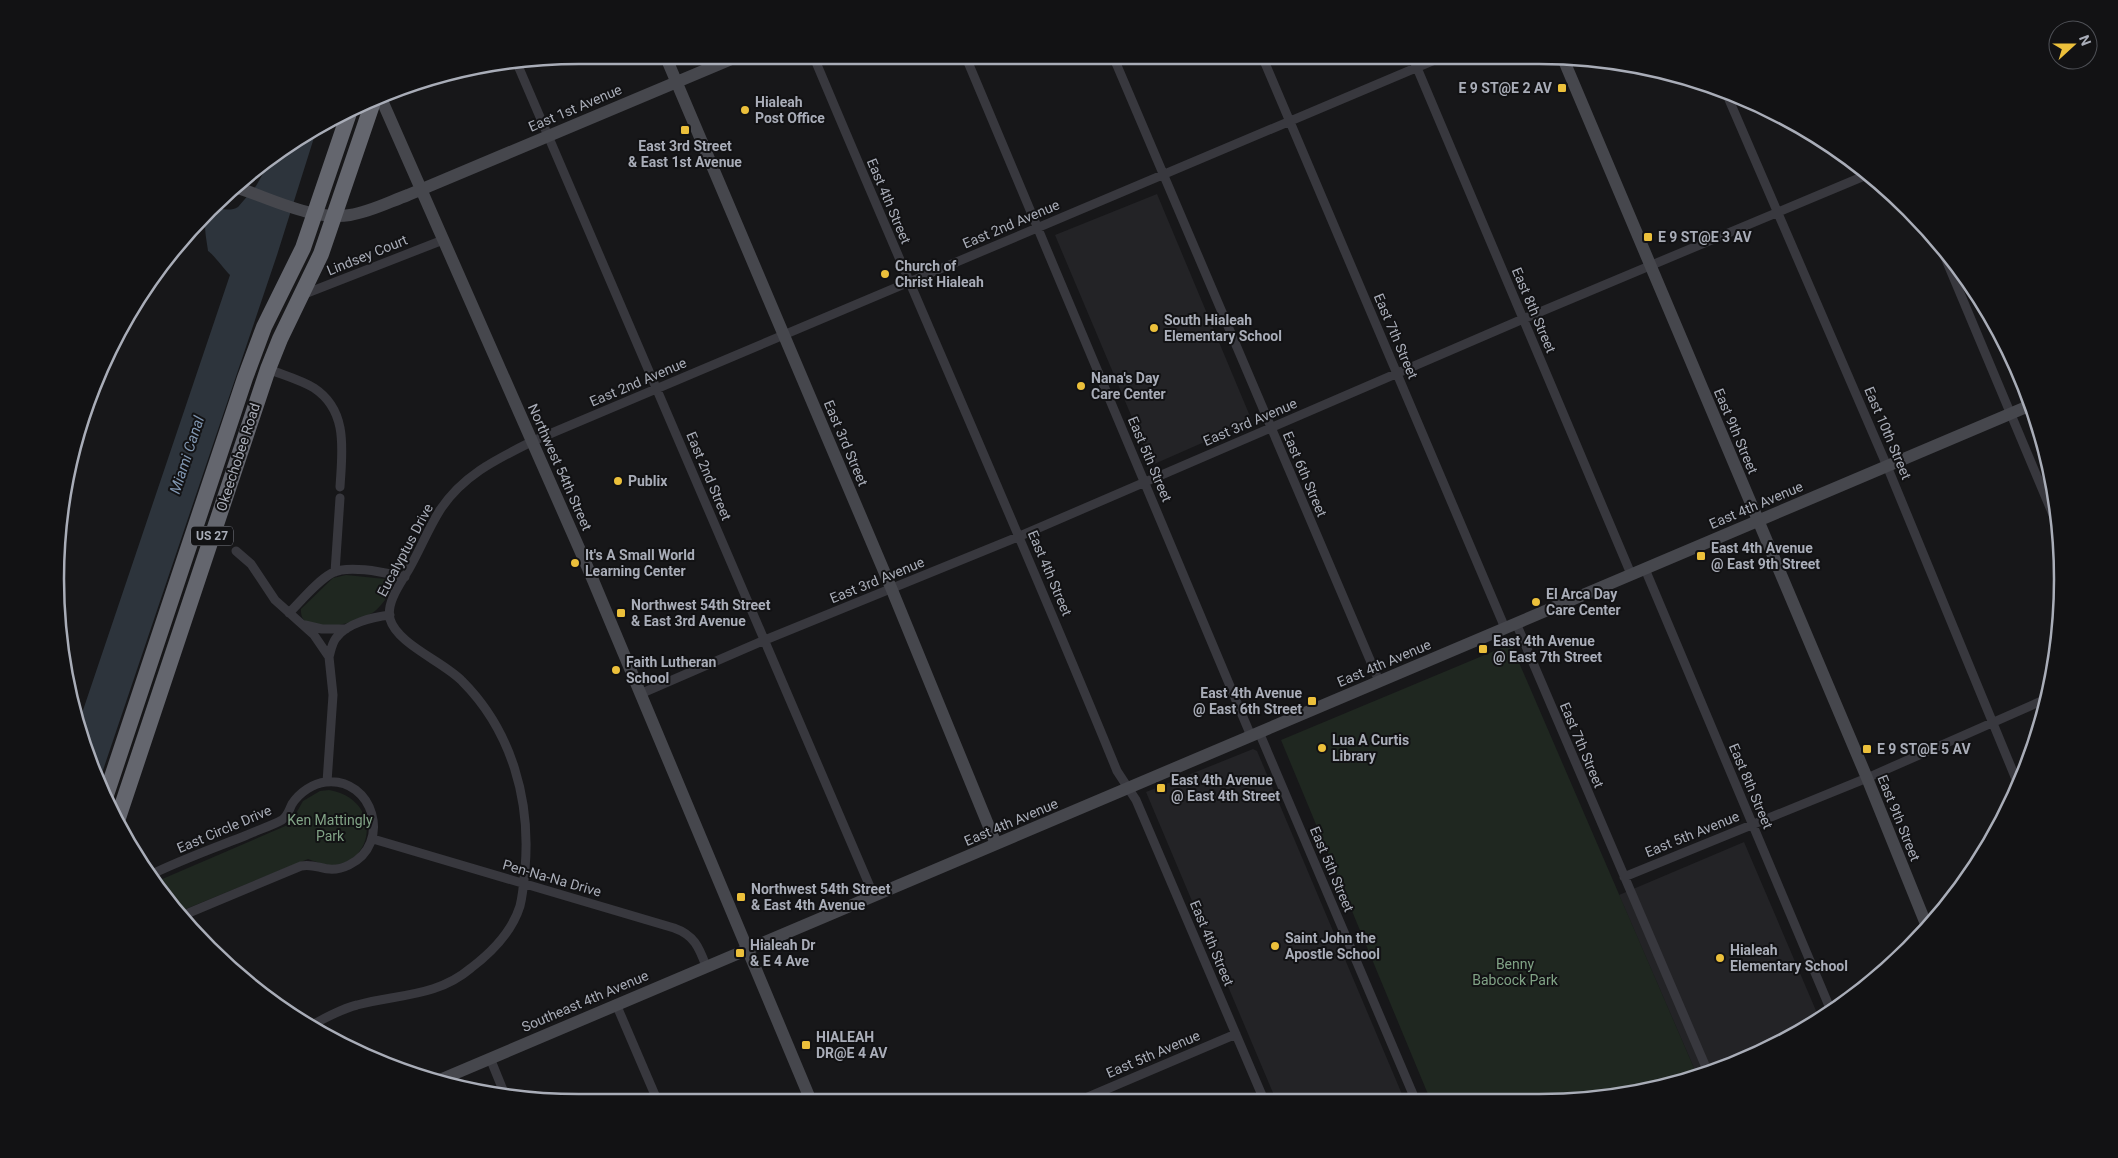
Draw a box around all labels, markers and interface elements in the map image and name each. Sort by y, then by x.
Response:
north arrow [2048,20,2098,70]
text: N [2076,33,2094,48]
place label: E 9 ST@E 2 AV [1458,80,1553,96]
street label: East 1st Avenue [526,81,624,135]
marker: E 9 ST@E 2 AV [1556,82,1568,94]
place label: Hialeah Post Office [755,94,825,126]
marker: Hialeah Post Office [739,104,751,116]
marker: East 3rd Street & East 1st Avenue [679,124,691,136]
place label: East 3rd Street & East 1st Avenue [628,138,742,170]
street label: East 4th Street [864,156,914,247]
street label: East 2nd Avenue [960,196,1062,252]
place label: E 9 ST@E 3 AV [1658,229,1752,245]
street label: Lindsey Court [324,231,410,278]
marker: E 9 ST@E 3 AV [1642,231,1654,243]
place label: Church of Christ Hialeah [895,258,984,290]
street label: East 8th Street [1509,265,1559,356]
marker: Church of Christ Hialeah [879,268,891,280]
street label: East 7th Street [1371,291,1421,382]
place label: South Hialeah Elementary School [1164,312,1282,344]
marker: South Hialeah Elementary School [1148,322,1160,334]
street label: East 2nd Avenue [587,354,689,410]
place label: Nana's Day Care Center [1091,370,1166,402]
marker: Nana's Day Care Center [1075,380,1087,392]
street label: East 10th Street [1861,384,1915,482]
street label: East 9th Street [1711,386,1761,477]
street label: East 3rd Avenue [1201,395,1299,449]
street label: East 3rd Street [821,398,871,489]
street label: Okeechobee Road [213,401,263,513]
street label: Northwest 54th Street [525,401,595,533]
water label: Miami Canal [166,413,208,496]
street label: East 5th Street [1125,414,1175,505]
street label: East 2nd Street [683,429,735,523]
street label: East 6th Street [1280,429,1330,520]
place label: Publix [628,473,668,489]
marker: Publix [612,475,624,487]
street label: East 4th Avenue [1707,478,1805,532]
street label: Eucalyptus Drive [374,501,436,599]
road number: US 27 [191,526,233,546]
street label: East 4th Street [1025,528,1075,619]
place label: East 4th Avenue @ East 9th Street [1711,540,1820,572]
place label: It's A Small World Learning Center [585,547,695,579]
marker: East 4th Avenue @ East 9th Street [1695,550,1707,562]
street label: East 3rd Avenue [827,554,927,606]
marker: It's A Small World Learning Center [569,557,581,569]
place label: El Arca Day Care Center [1546,586,1621,618]
marker: El Arca Day Care Center [1530,596,1542,608]
place label: Northwest 54th Street & East 3rd Avenue [631,597,771,629]
marker: Northwest 54th Street & East 3rd Avenue [615,607,627,619]
place label: East 4th Avenue @ East 7th Street [1493,633,1602,665]
street label: East 4th Avenue [1335,636,1433,690]
marker: East 4th Avenue @ East 7th Street [1477,643,1489,655]
place label: Faith Lutheran School [626,654,716,686]
marker: Faith Lutheran School [610,664,622,676]
place label: East 4th Avenue @ East 6th Street [1193,685,1302,717]
marker: East 4th Avenue @ East 6th Street [1306,695,1318,707]
street label: East 7th Street [1557,700,1607,791]
place label: Lua A Curtis Library [1332,732,1409,764]
street label: East 8th Street [1726,741,1776,832]
place label: E 9 ST@E 5 AV [1877,741,1971,757]
marker: Lua A Curtis Library [1316,742,1328,754]
marker: E 9 ST@E 5 AV [1861,743,1873,755]
place label: East 4th Avenue @ East 4th Street [1171,772,1280,804]
street label: East 9th Street [1874,773,1924,864]
marker: East 4th Avenue @ East 4th Street [1155,782,1167,794]
street label: East 4th Avenue [962,795,1060,849]
street label: East Circle Drive [174,802,274,856]
street label: East 5th Avenue [1643,808,1741,860]
park label: Ken Mattingly Park [287,812,373,844]
street label: East 5th Street [1307,824,1357,915]
street label: Pen-Na-Na Drive [501,856,603,900]
place label: Northwest 54th Street & East 4th Avenue [751,881,891,913]
marker: Northwest 54th Street & East 4th Avenue [735,891,747,903]
street label: East 4th Street [1187,898,1237,989]
place label: Saint John the Apostle School [1285,930,1380,962]
place label: Hialeah Dr & E 4 Ave [750,937,815,969]
marker: Saint John the Apostle School [1269,940,1281,952]
place label: Hialeah Elementary School [1730,942,1848,974]
marker: Hialeah Dr & E 4 Ave [734,947,746,959]
marker: Hialeah Elementary School [1714,952,1726,964]
park label: Benny Babcock Park [1472,956,1559,988]
street label: Southeast 4th Avenue [519,967,651,1035]
street label: East 5th Avenue [1104,1027,1202,1081]
place label: HIALEAH DR@E 4 AV [816,1029,888,1061]
marker: HIALEAH DR@E 4 AV [800,1039,812,1051]

